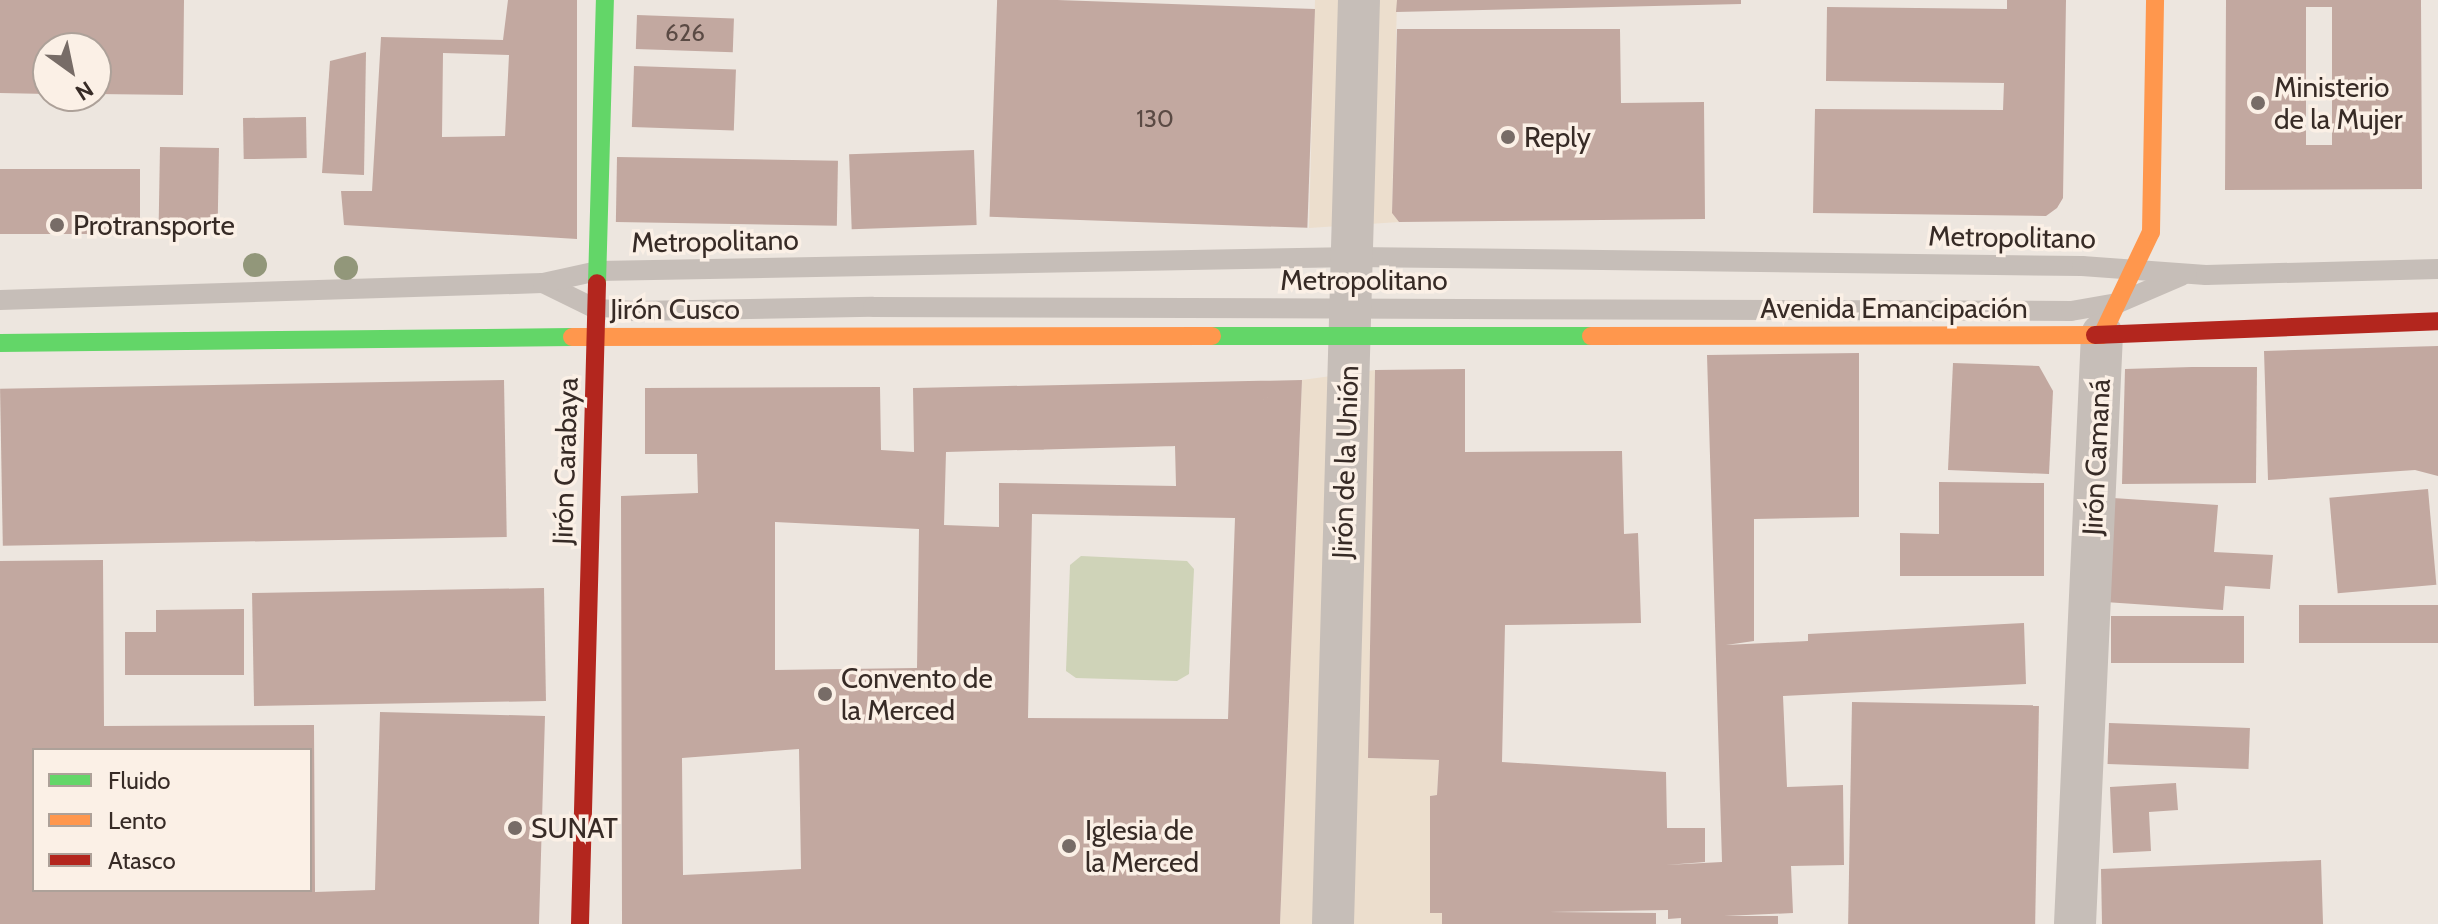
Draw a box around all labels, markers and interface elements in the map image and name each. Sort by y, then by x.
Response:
house number: 626 [665,19,705,47]
north arrow [32,32,112,112]
place label: Ministerio de la Mujer [2274,70,2403,136]
text: N [70,75,98,106]
marker: Ministerio de la Mujer [2249,94,2267,112]
house number: 130 [1136,105,1174,133]
place label: Reply [1524,120,1591,154]
marker: Reply [1499,128,1517,146]
place label: Protransporte [73,208,235,242]
marker: Protransporte [48,216,66,234]
street label: Metropolitano [1928,219,2096,255]
street label: Metropolitano [631,223,799,259]
street label: Metropolitano [1280,263,1448,297]
street label: Avenida Emancipación [1760,291,2028,325]
street label: Jirón Cusco [610,292,740,326]
street label: Jirón de la Unión [1325,365,1365,559]
street label: Jirón Carabaya [545,377,585,545]
street label: Jirón Camaná [2075,378,2117,536]
place label: Convento de la Merced [841,661,993,727]
marker: Convento de la Merced [816,685,834,703]
legend [32,748,312,892]
text: Fluido [108,766,170,795]
text: Lento [108,806,167,835]
place label: SUNAT [531,811,618,845]
place label: Iglesia de la Merced [1085,813,1199,879]
marker: SUNAT [506,819,524,837]
marker: Iglesia de la Merced [1060,837,1078,855]
text: Atasco [108,846,176,875]

